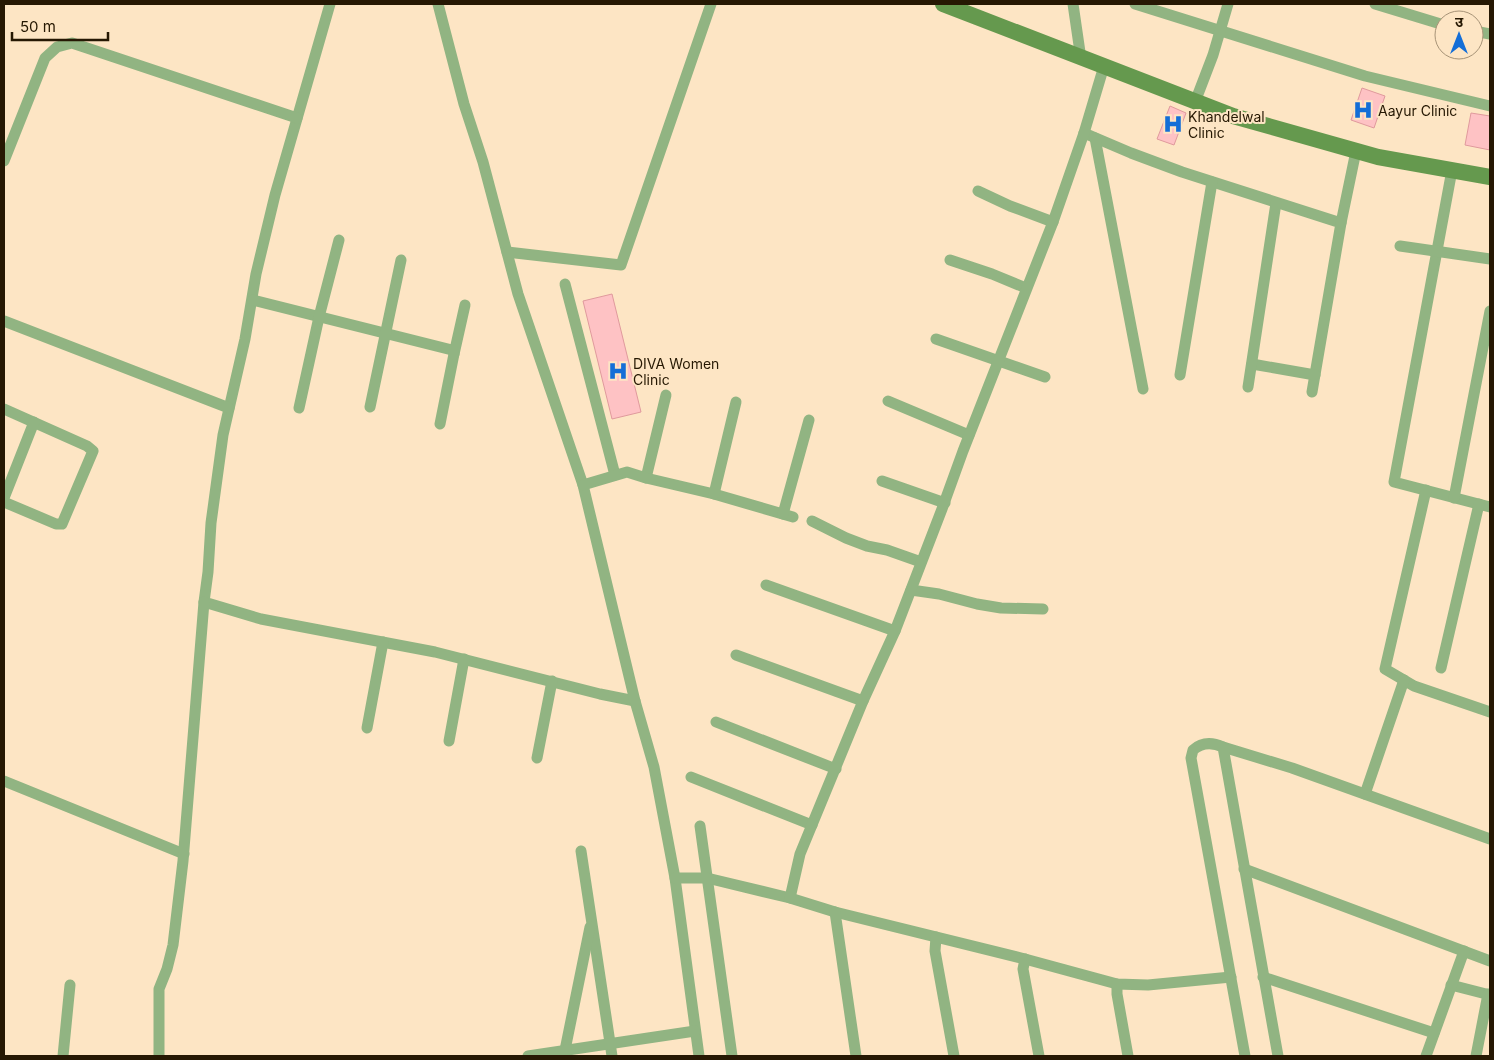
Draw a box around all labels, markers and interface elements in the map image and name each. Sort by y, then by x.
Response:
scale bar [12,10,109,42]
north arrow [1434,10,1484,60]
text: उ [1455,13,1464,30]
text: 50 m [20,17,56,36]
hospital icon: Aayur Clinic [1352,99,1374,121]
place label: Aayur Clinic [1378,102,1457,119]
place label: Khandelwal Clinic [1188,108,1265,141]
hospital icon: Khandelwal Clinic [1162,113,1184,135]
place label: DIVA Women Clinic [633,355,719,388]
hospital icon: DIVA Women Clinic [607,360,629,382]

